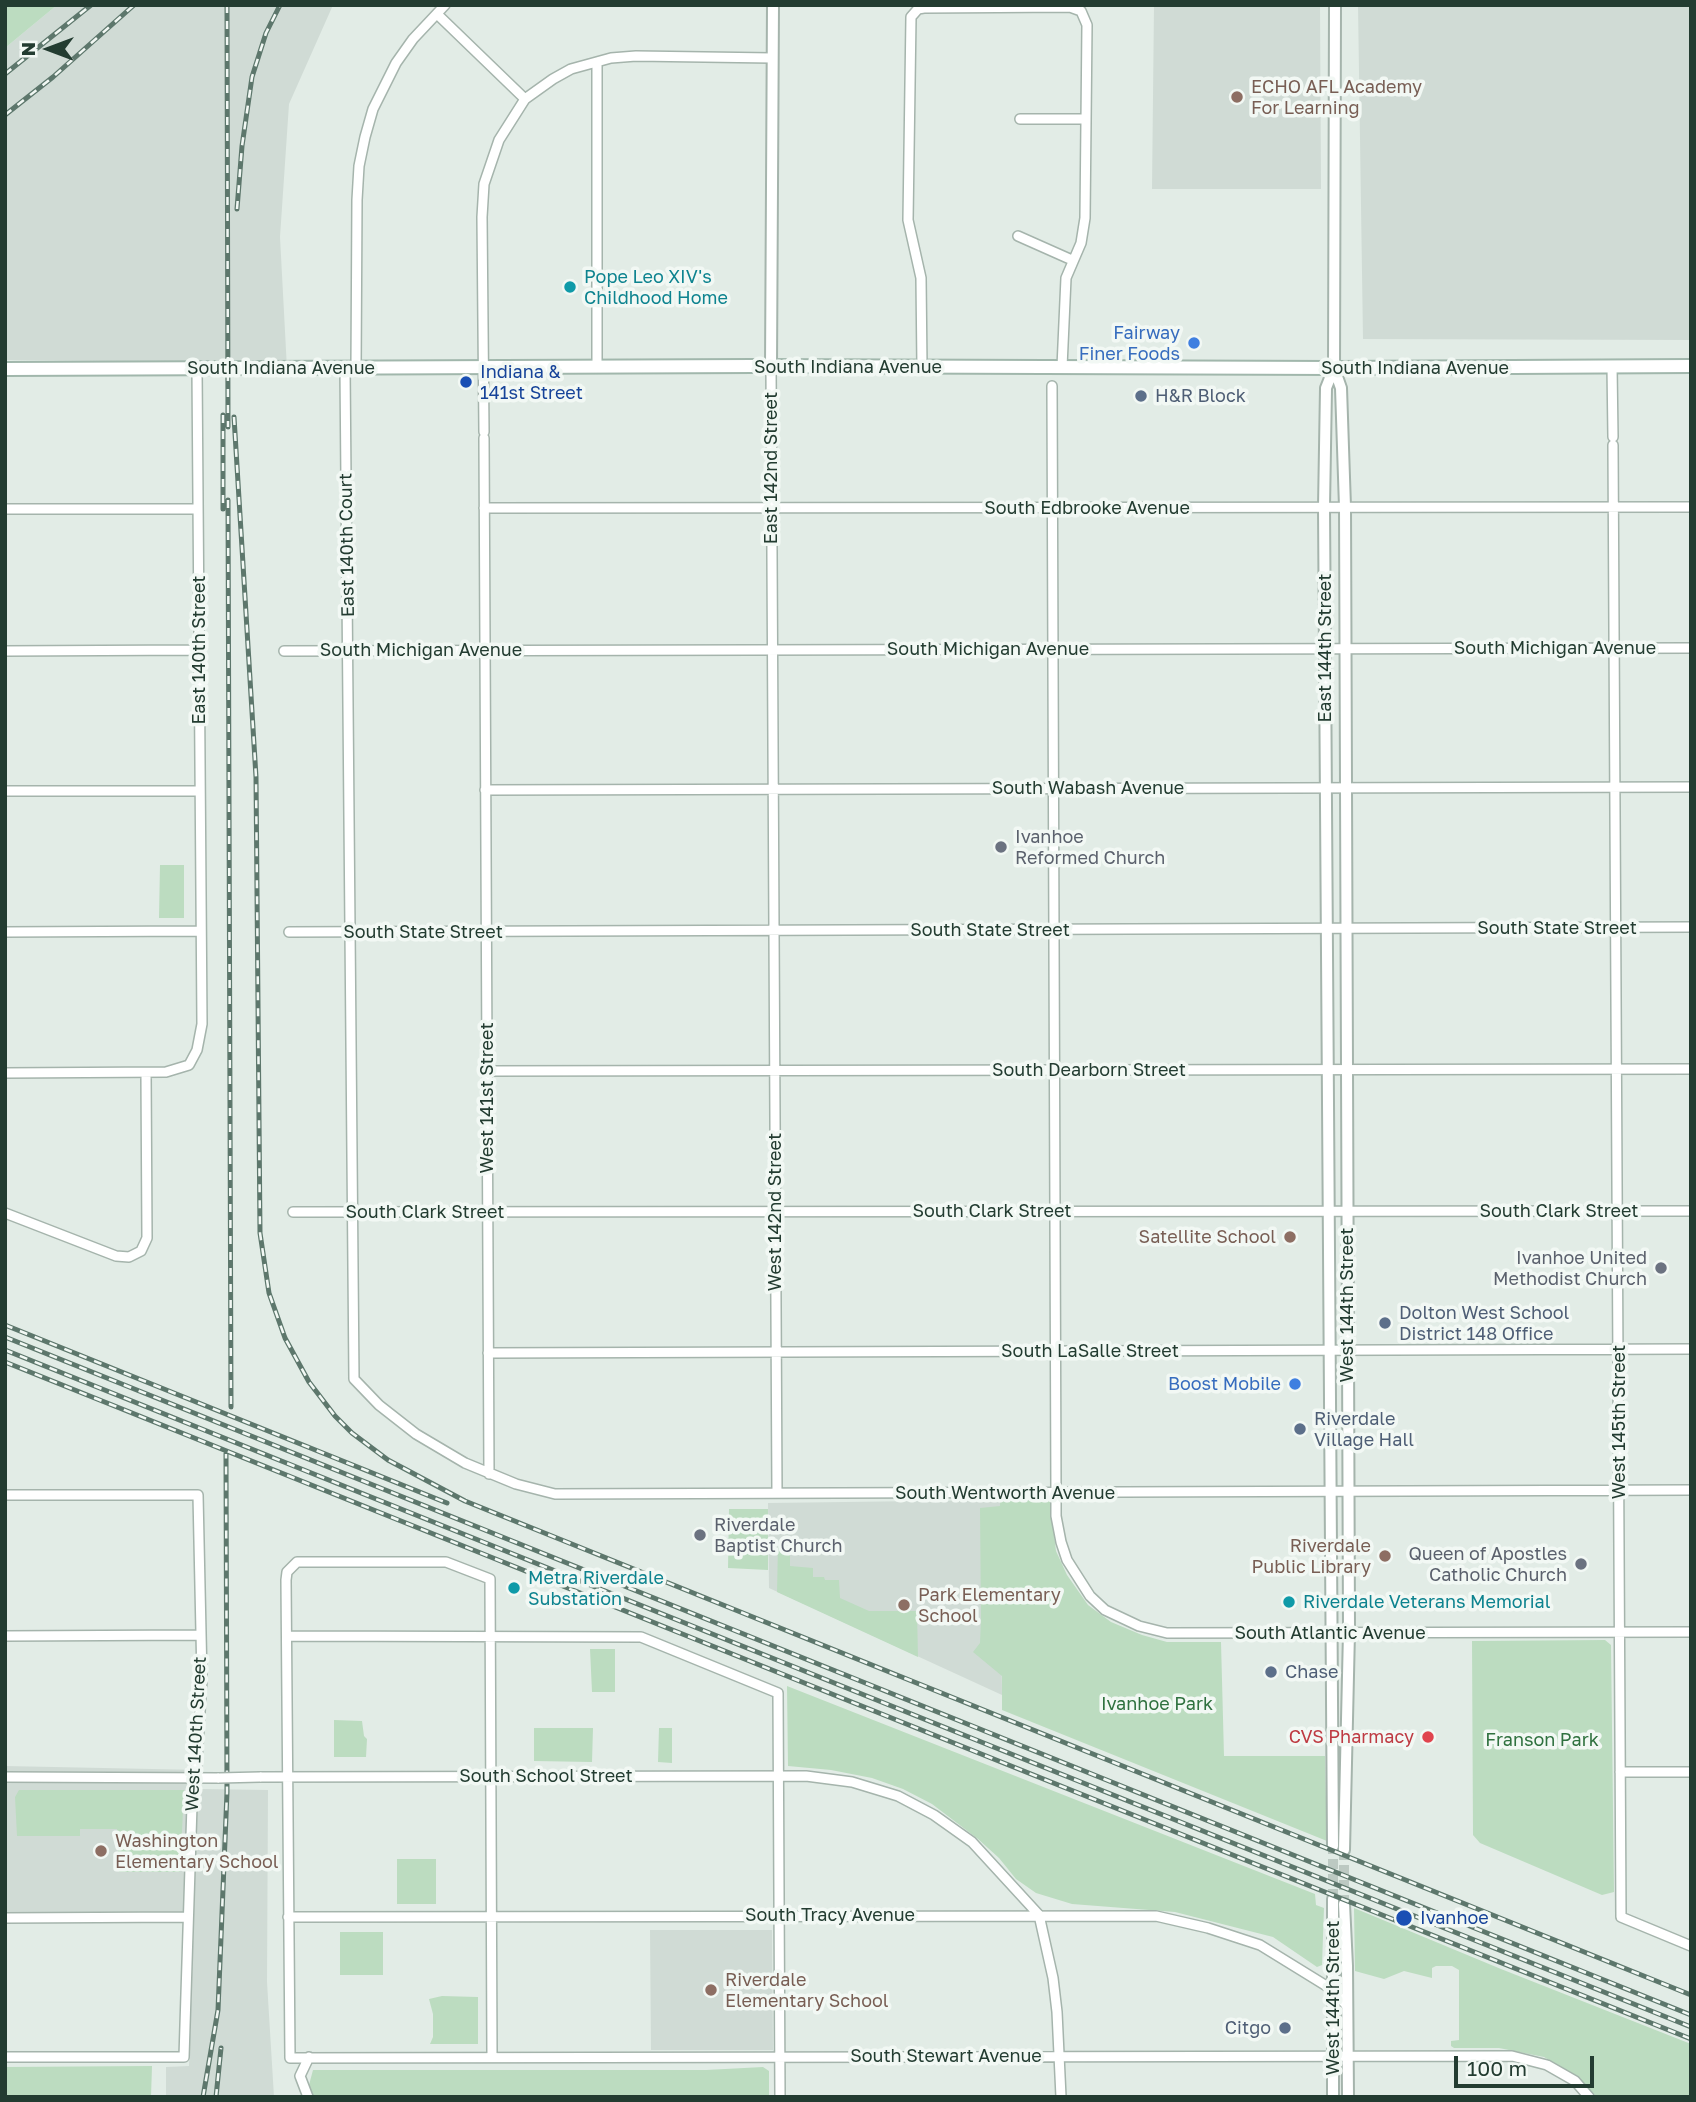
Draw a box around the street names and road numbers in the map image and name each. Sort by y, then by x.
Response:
street label: South Indiana Avenue [754,356,942,378]
street label: South Indiana Avenue [187,357,375,379]
street label: South Indiana Avenue [1321,357,1509,379]
street label: East 142nd Street [760,392,782,544]
street label: East 140th Court [335,473,359,617]
street label: South Edbrooke Avenue [984,497,1190,519]
street label: East 144th Street [1314,574,1336,722]
street label: East 140th Street [188,575,210,725]
street label: South Michigan Avenue [1454,637,1656,659]
street label: South Michigan Avenue [887,638,1089,660]
street label: South Michigan Avenue [320,639,522,661]
street label: South Wabash Avenue [992,777,1184,799]
street label: South State Street [1477,917,1637,939]
street label: South State Street [910,919,1070,941]
street label: South State Street [343,921,503,943]
street label: West 141st Street [476,1022,498,1174]
street label: South Dearborn Street [992,1059,1186,1081]
street label: West 142nd Street [764,1133,786,1291]
street label: South Clark Street [912,1200,1072,1222]
street label: South Clark Street [1479,1200,1639,1222]
street label: South Clark Street [345,1201,505,1223]
street label: West 144th Street [1336,1228,1358,1382]
street label: South LaSalle Street [1001,1340,1179,1362]
street label: West 145th Street [1608,1345,1630,1499]
street label: South Wentworth Avenue [895,1482,1115,1504]
street label: South Atlantic Avenue [1234,1622,1426,1644]
street label: West 140th Street [181,1656,211,1812]
street label: South School Street [459,1765,633,1787]
street label: South Tracy Avenue [745,1904,915,1926]
street label: West 144th Street [1322,1921,1344,2075]
street label: South Stewart Avenue [850,2045,1042,2067]

